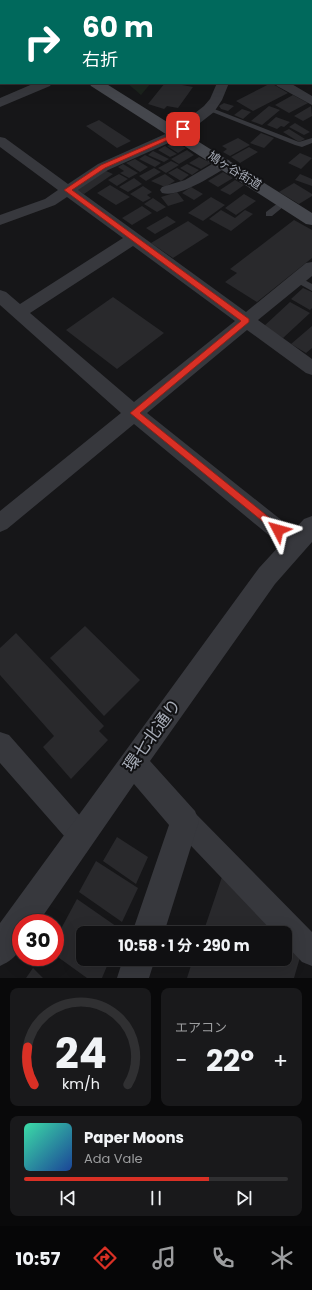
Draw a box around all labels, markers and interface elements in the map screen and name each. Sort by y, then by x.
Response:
text: 60 m [82,8,154,47]
icon: right [16,16,68,68]
text: 右折 [82,47,118,72]
pin [166,112,200,146]
icon: arrive [172,118,194,140]
street label: 鳩ヶ谷街道 [205,147,265,193]
position arrow [257,509,299,551]
street label: 環七北通り [117,694,187,776]
speed limit sign: 30 [12,914,64,966]
text: 10:58 · 1 分 · 290 m [118,935,250,956]
text: エアコン [175,1018,227,1037]
text: 24 [55,1024,106,1083]
text: 22° [206,1039,254,1082]
text: − [175,1045,187,1076]
text: + [273,1045,288,1076]
text: km/h [61,1074,100,1094]
text: Paper Moons [84,1127,184,1148]
text: Ada Vale [84,1149,143,1168]
icon: previous [57,1187,79,1209]
icon: pause [145,1187,167,1209]
icon: next [233,1187,255,1209]
icon: directions [91,1244,119,1272]
icon: music [150,1244,178,1272]
icon: phone [209,1244,237,1272]
icon: climate [268,1244,296,1272]
text: 10:57 [16,1246,60,1271]

